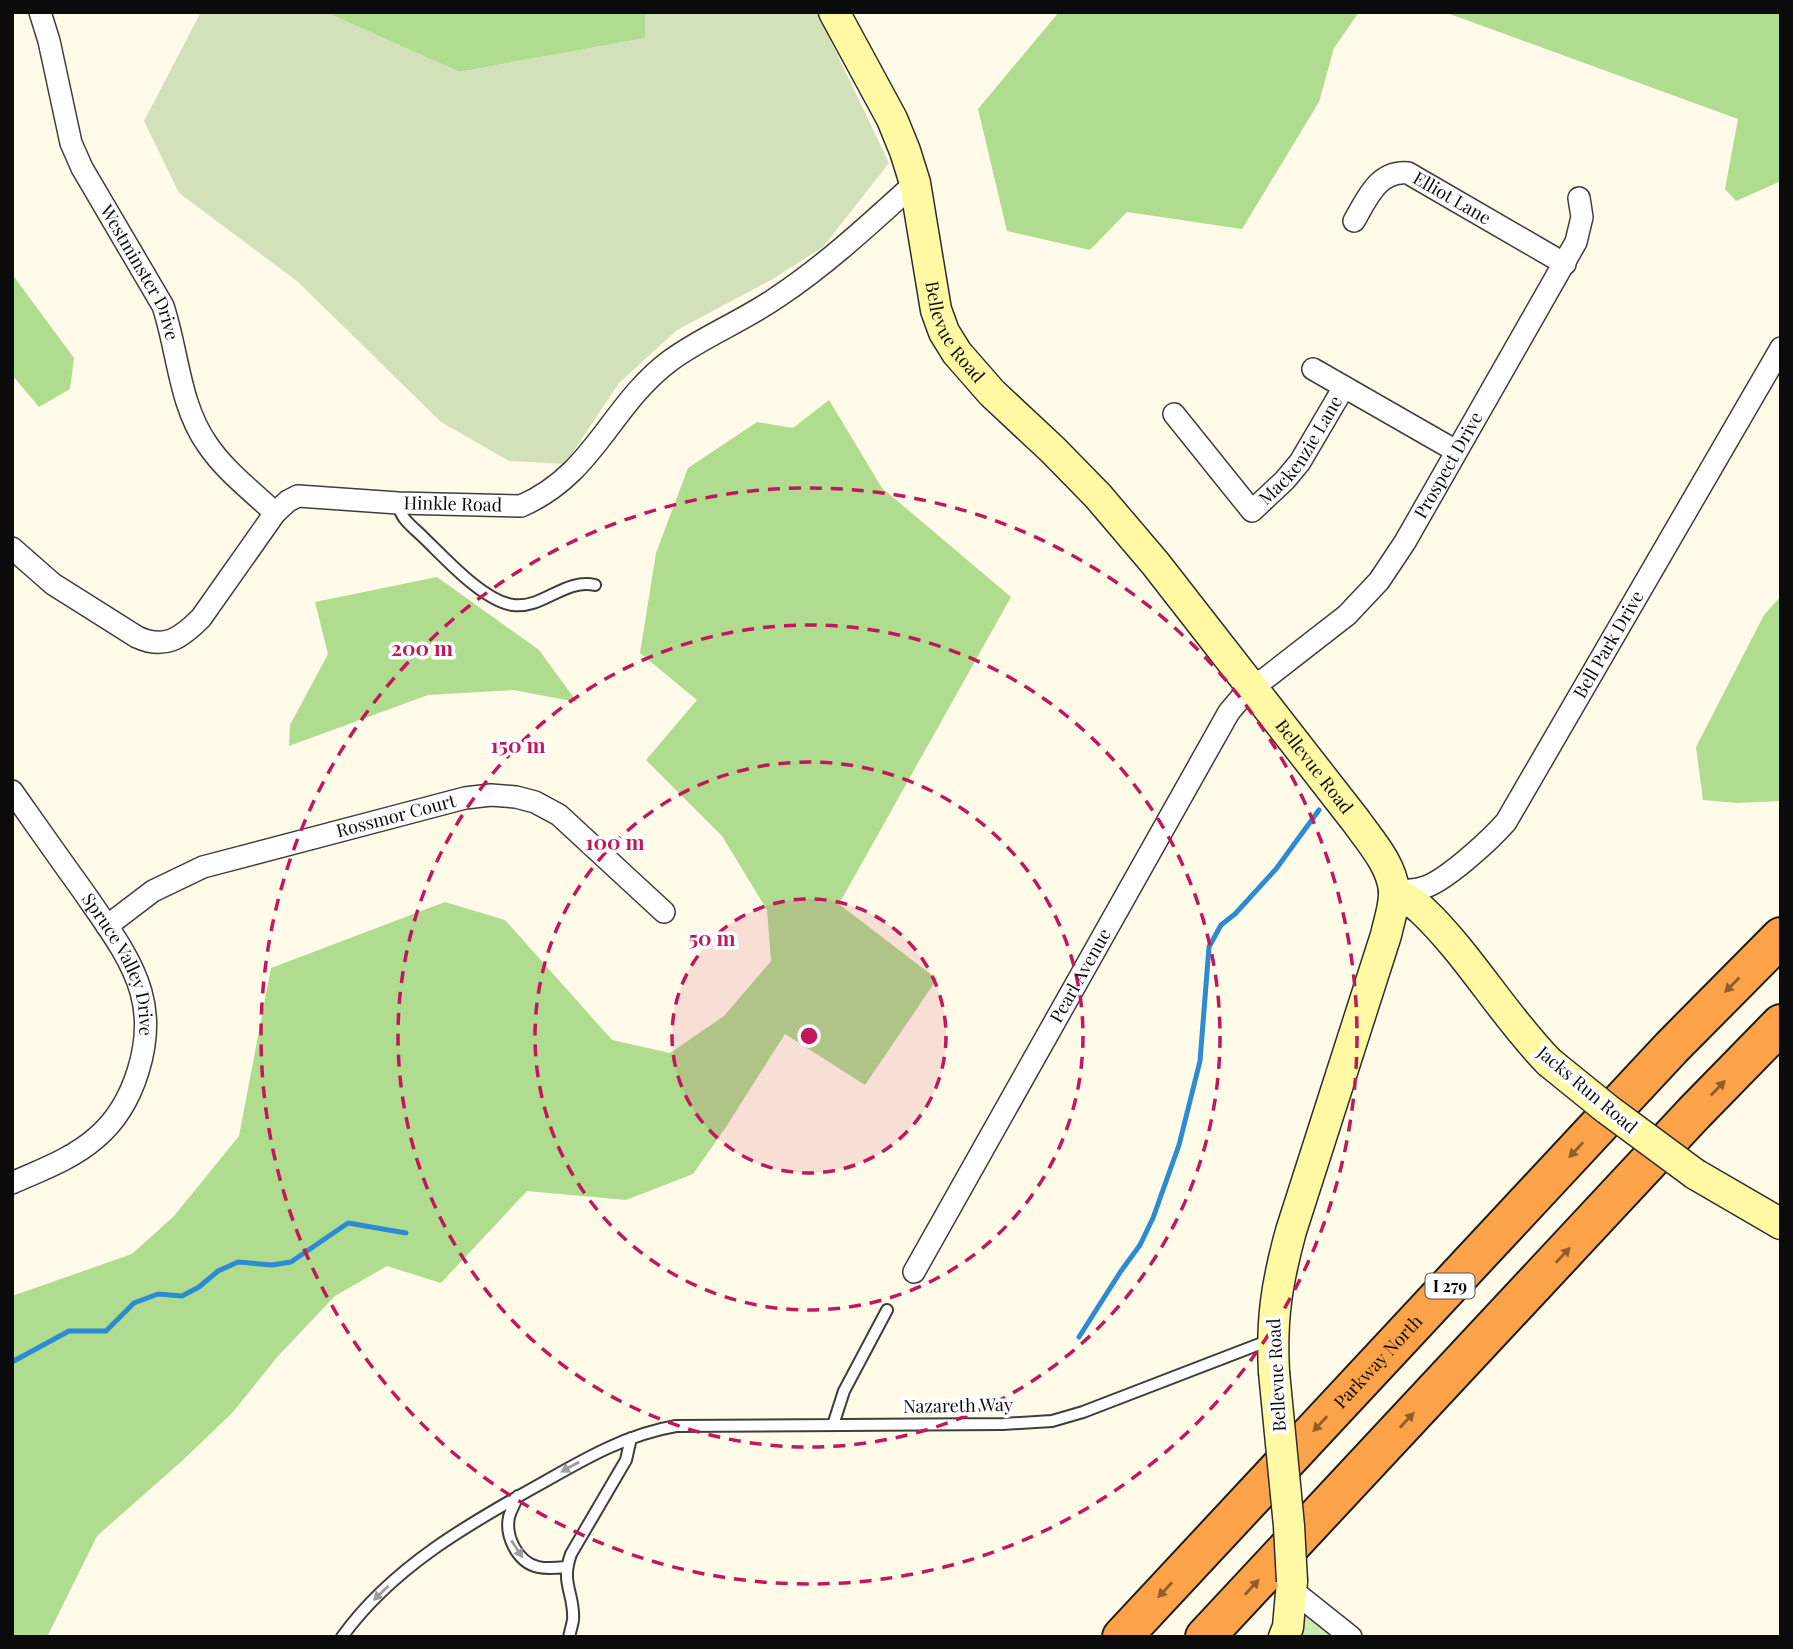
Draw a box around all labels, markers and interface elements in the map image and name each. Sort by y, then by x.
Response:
street label: Elliot Lane [1409,166,1496,230]
street label: Westminster Drive [95,199,185,342]
street label: Bellevue Road [920,279,991,388]
street label: Mackenzie Lane [1253,391,1347,510]
street label: Prospect Drive [1408,407,1488,522]
street label: Hinkle Road [403,490,503,517]
street label: Bell Park Drive [1567,586,1649,702]
text: 200 m [391,633,453,661]
street label: Bellevue Road [1270,714,1359,819]
text: 150 m [491,730,545,758]
street label: Rossmor Court [333,788,459,842]
text: 100 m [585,827,645,855]
street label: Spruce Valley Drive [77,888,158,1037]
text: 50 m [688,923,736,951]
street label: Pearl Avenue [1044,924,1116,1027]
one-way arrow [1724,977,1741,994]
centre of rings [797,1024,821,1048]
street label: Jacks Run Road [1532,1040,1643,1139]
one-way arrow [1709,1080,1726,1097]
one-way arrow [1568,1141,1584,1158]
one-way arrow [1554,1247,1570,1264]
road number: I 279 [1426,1274,1474,1298]
street label: Parkway North [1328,1309,1428,1413]
street label: Bellevue Road [1261,1317,1291,1432]
street label: Nazareth Way [903,1392,1013,1418]
one-way arrow [1398,1412,1414,1429]
one-way arrow [1312,1415,1328,1432]
one-way arrow [560,1461,579,1473]
one-way arrow [511,1539,524,1558]
one-way arrow [1243,1579,1259,1596]
one-way arrow [1157,1581,1173,1598]
one-way arrow [373,1584,390,1600]

